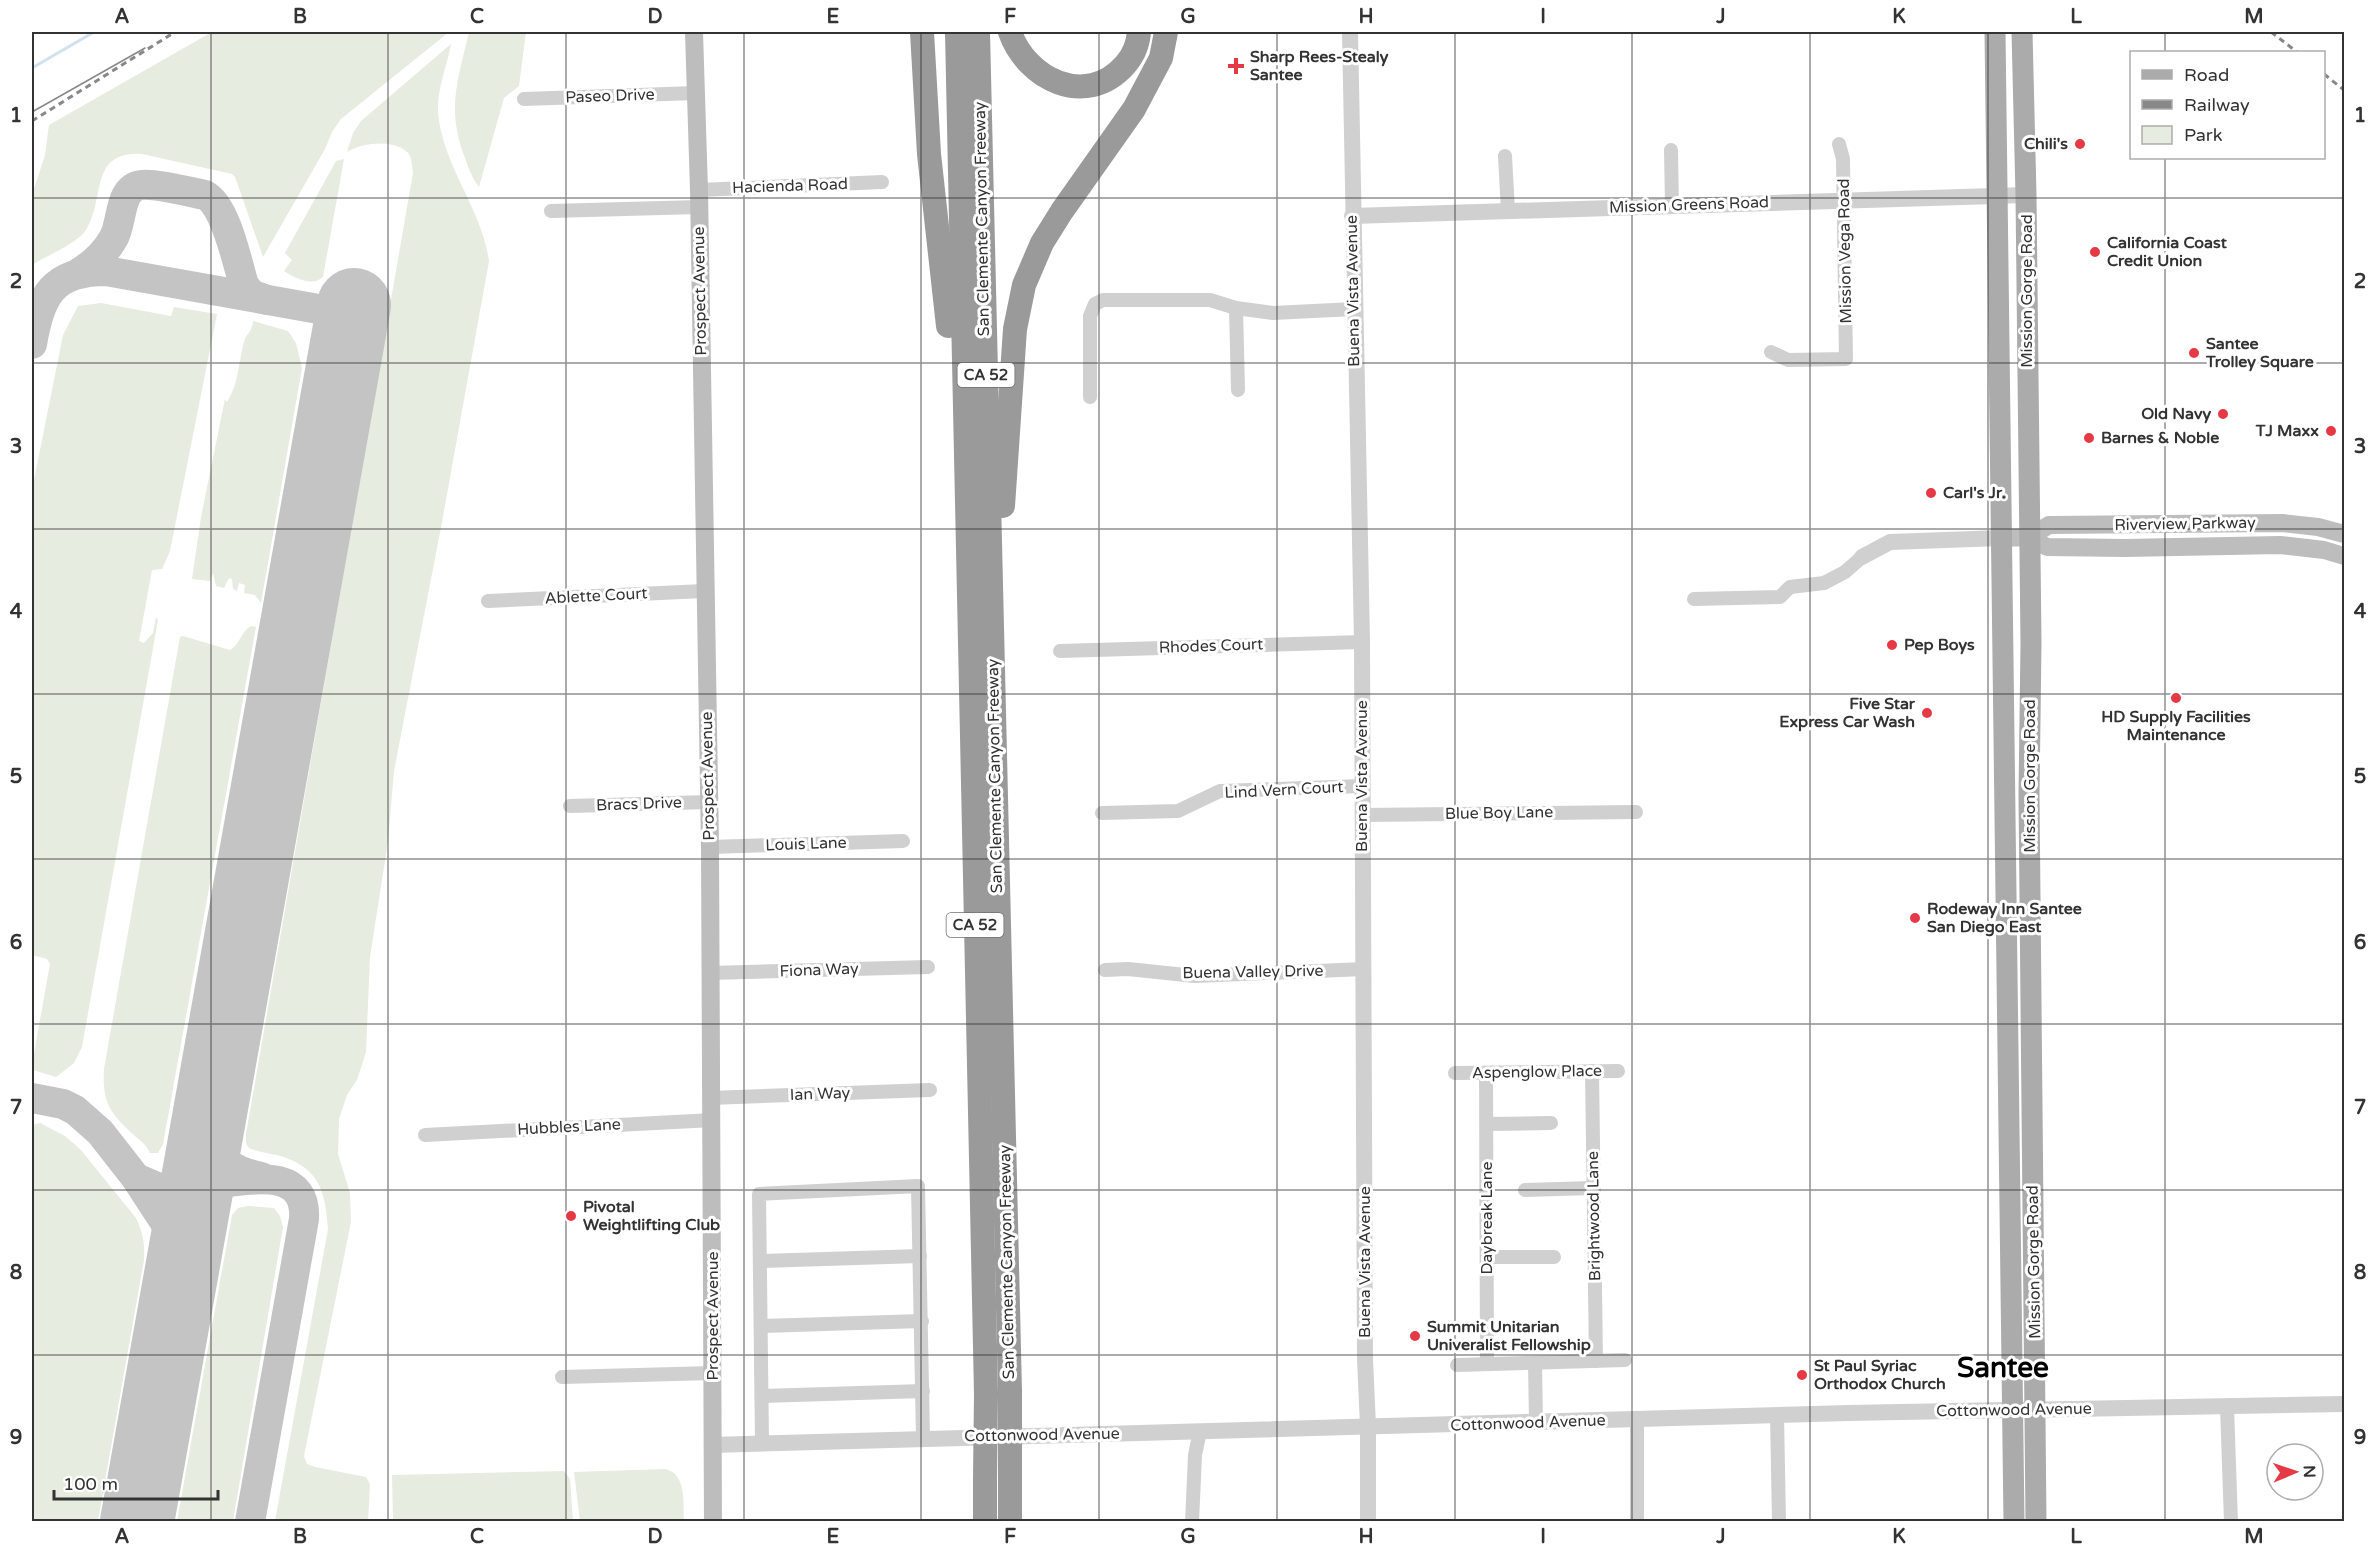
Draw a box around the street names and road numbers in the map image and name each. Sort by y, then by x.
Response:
street label: Paseo Drive [565,84,655,108]
street label: San Clemente Canyon Freeway [970,101,994,336]
street label: Hacienda Road [732,174,848,198]
street label: Mission Vega Road [1834,178,1856,324]
street label: Mission Greens Road [1609,192,1769,218]
street label: Mission Gorge Road [2017,214,2037,368]
street label: Buena Vista Avenue [1342,215,1364,367]
street label: Prospect Avenue [689,226,711,356]
road number: CA 52 [958,363,1014,387]
street label: Riverview Parkway [2114,513,2256,535]
street label: Ablette Court [544,583,648,609]
street label: Rhodes Court [1158,634,1264,658]
street label: San Clemente Canyon Freeway [983,658,1007,893]
street label: Mission Gorge Road [2020,699,2040,853]
street label: Buena Vista Avenue [1352,700,1372,852]
street label: Prospect Avenue [697,711,719,841]
street label: Lind Vern Court [1224,777,1344,803]
street label: Bracs Drive [596,793,682,815]
street label: Blue Boy Lane [1445,802,1553,824]
street label: Louis Lane [765,833,847,855]
road number: CA 52 [946,913,1004,937]
street label: Fiona Way [779,959,859,981]
street label: Buena Valley Drive [1182,961,1324,983]
street label: Aspenglow Place [1472,1061,1602,1083]
street label: Ian Way [789,1083,851,1105]
street label: Hubbles Lane [517,1114,621,1140]
street label: San Clemente Canyon Freeway [995,1144,1019,1379]
street label: Brightwood Lane [1583,1151,1605,1281]
street label: Daybreak Lane [1477,1161,1497,1275]
street label: Mission Gorge Road [2023,1185,2045,1339]
street label: Buena Vista Avenue [1355,1186,1375,1338]
street label: Prospect Avenue [703,1251,723,1381]
street label: Cottonwood Avenue [1936,1399,2092,1421]
street label: Cottonwood Avenue [1450,1410,1606,1436]
street label: Cottonwood Avenue [964,1424,1120,1446]

